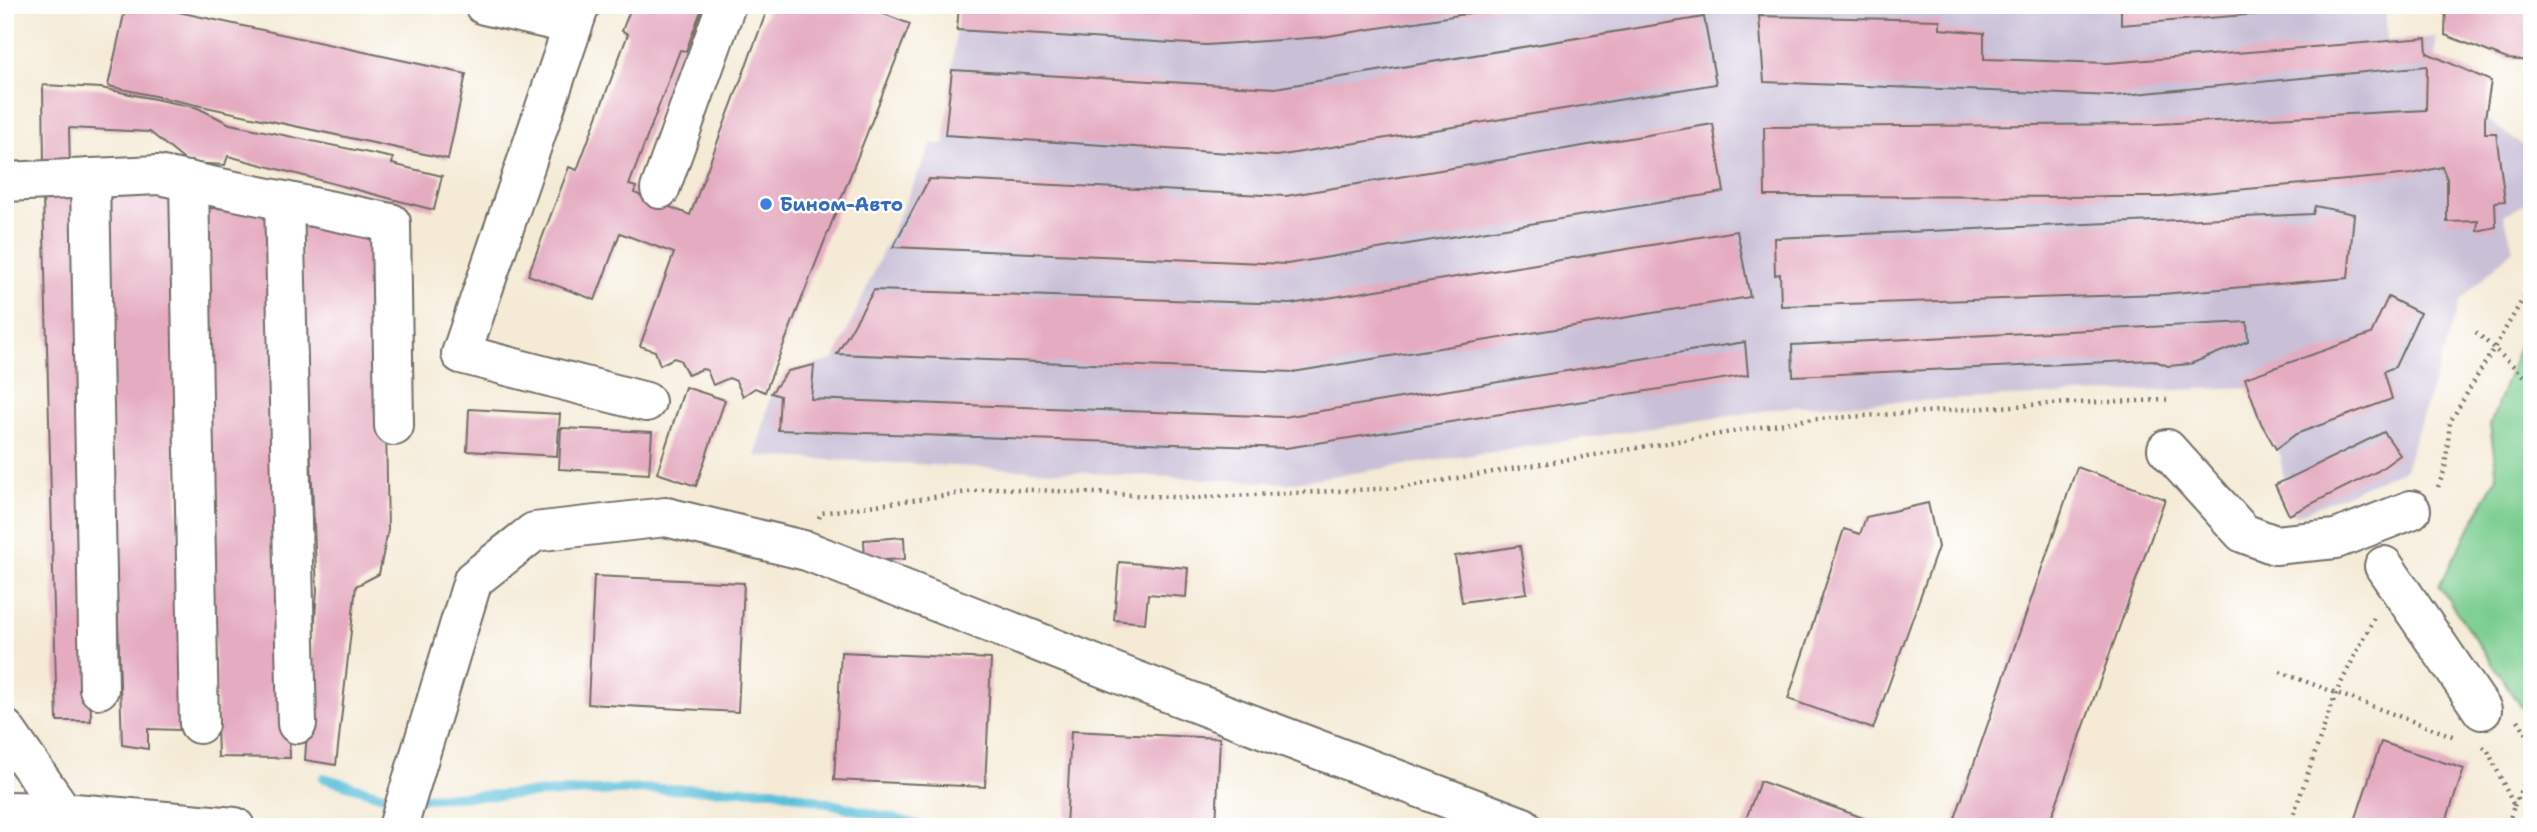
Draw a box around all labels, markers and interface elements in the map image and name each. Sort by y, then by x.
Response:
place label: Бином-Авто [780,192,903,217]
marker: Бином-Авто [758,196,774,212]

